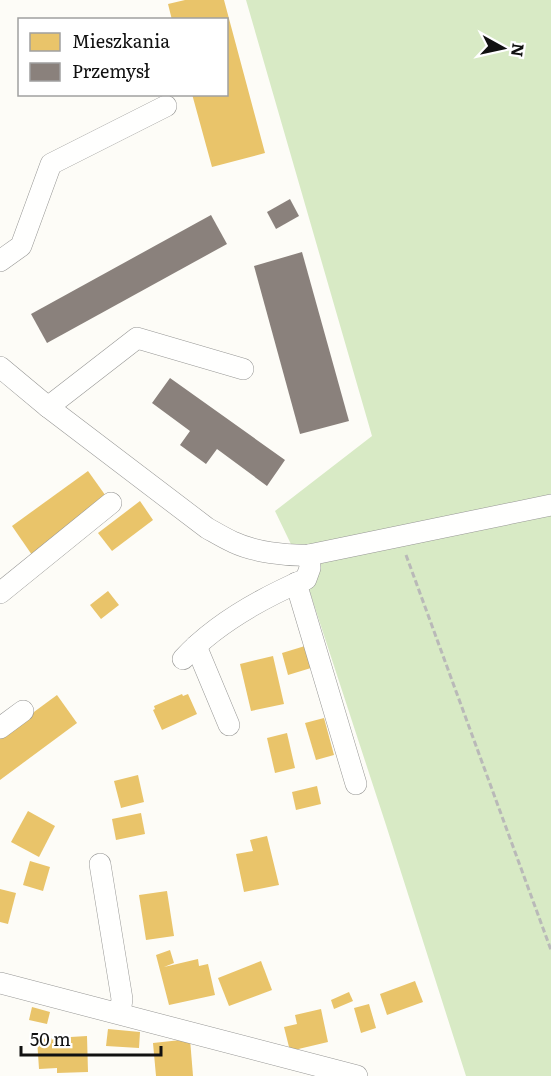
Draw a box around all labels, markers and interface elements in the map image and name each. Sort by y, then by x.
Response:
legend [18,18,228,96]
north arrow [473,18,533,78]
text: Mieszkania [72,27,170,54]
text: N [506,42,532,59]
text: Przemysł [72,57,150,84]
scale bar [21,1019,160,1057]
text: 50 m [30,1025,71,1052]

